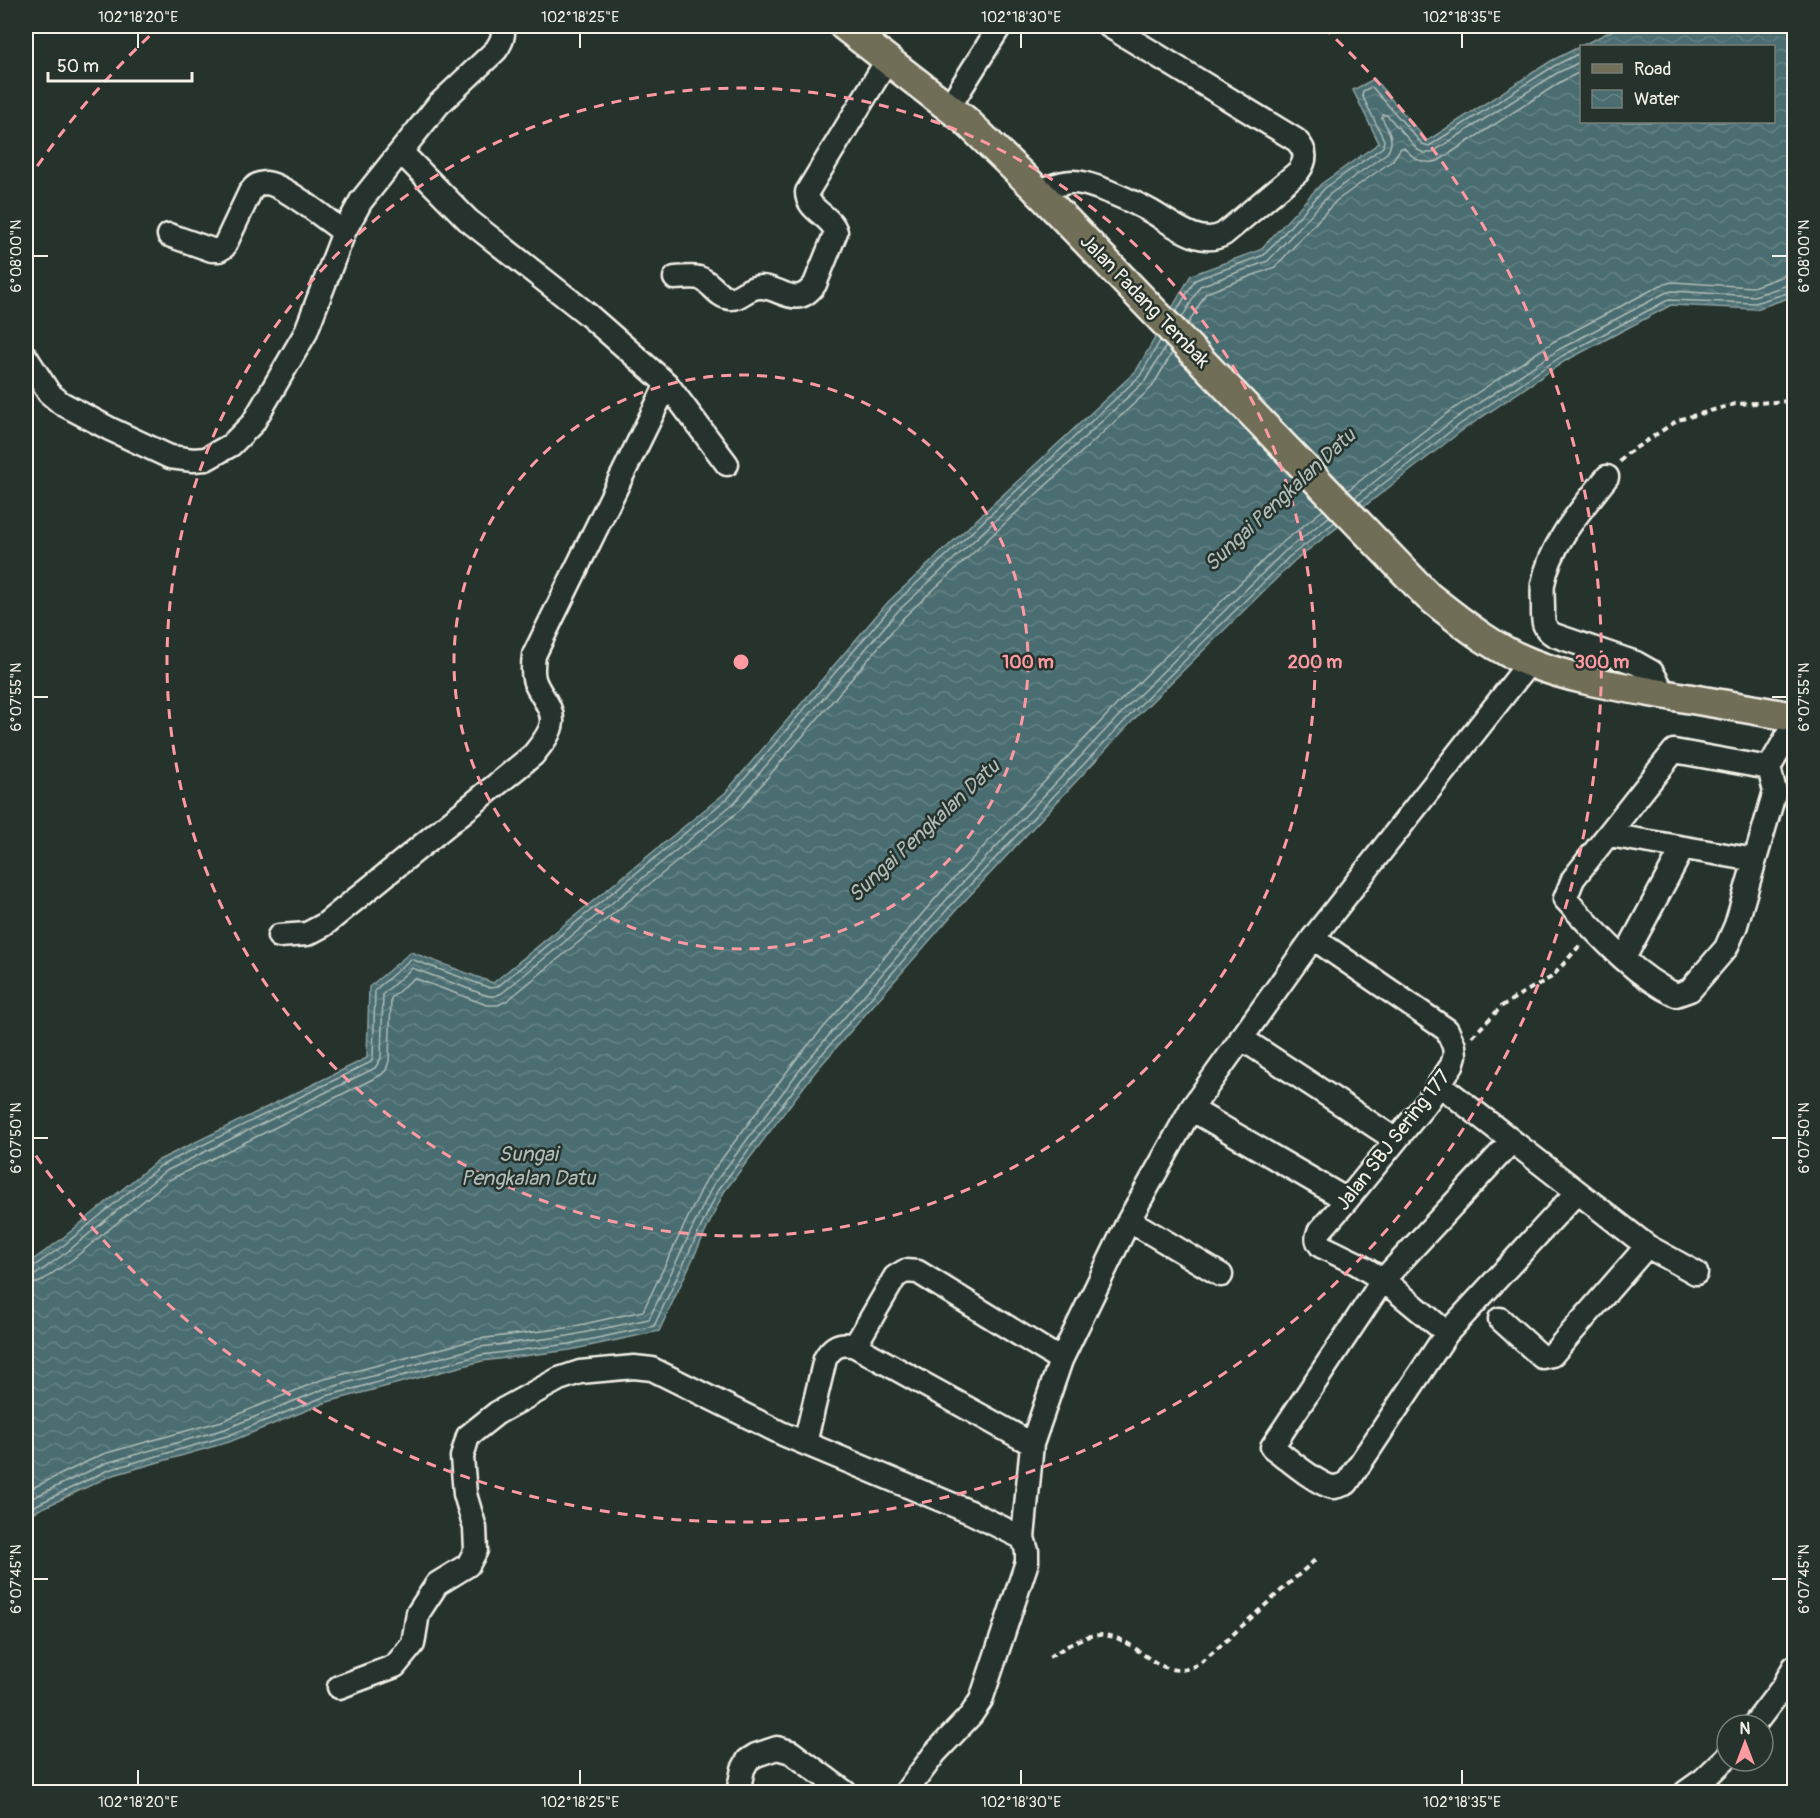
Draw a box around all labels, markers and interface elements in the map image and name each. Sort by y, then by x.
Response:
text: 102°18'20"E [98,8,178,27]
text: 102°18'25"E [541,8,619,27]
text: 102°18'30"E [981,8,1061,27]
text: 102°18'35"E [1423,8,1501,27]
scale bar [48,45,192,83]
legend [1580,45,1775,123]
text: 50 m [57,55,99,78]
text: Road [1634,58,1671,81]
text: Water [1634,88,1680,111]
text: 6°08'00"N [7,220,26,292]
text: 6°08'00"N [1795,220,1814,292]
street label: Jalan Padang Tembak [1075,229,1216,374]
water label: Sungai Pengkalan Datu [1198,422,1363,577]
text: 100 m [1002,651,1054,674]
text: 200 m [1288,651,1342,674]
text: 300 m [1575,651,1629,674]
centre of rings [731,652,751,672]
text: 6°07'55"N [7,663,26,731]
text: 6°07'55"N [1795,663,1814,731]
water label: Sungai Pengkalan Datu [842,753,1007,908]
street label: Jalan SBJ Sering 177 [1330,1064,1456,1215]
text: 6°07'50"N [7,1102,26,1174]
text: 6°07'50"N [1795,1102,1814,1174]
water label: Sungai Pengkalan Datu [461,1141,597,1192]
text: 6°07'45"N [7,1544,26,1614]
text: 6°07'45"N [1795,1544,1814,1614]
north arrow [1715,1713,1775,1773]
text: N [1740,1719,1751,1739]
text: 102°18'20"E [98,1793,178,1812]
text: 102°18'25"E [541,1793,619,1812]
text: 102°18'30"E [981,1793,1061,1812]
text: 102°18'35"E [1423,1793,1501,1812]

